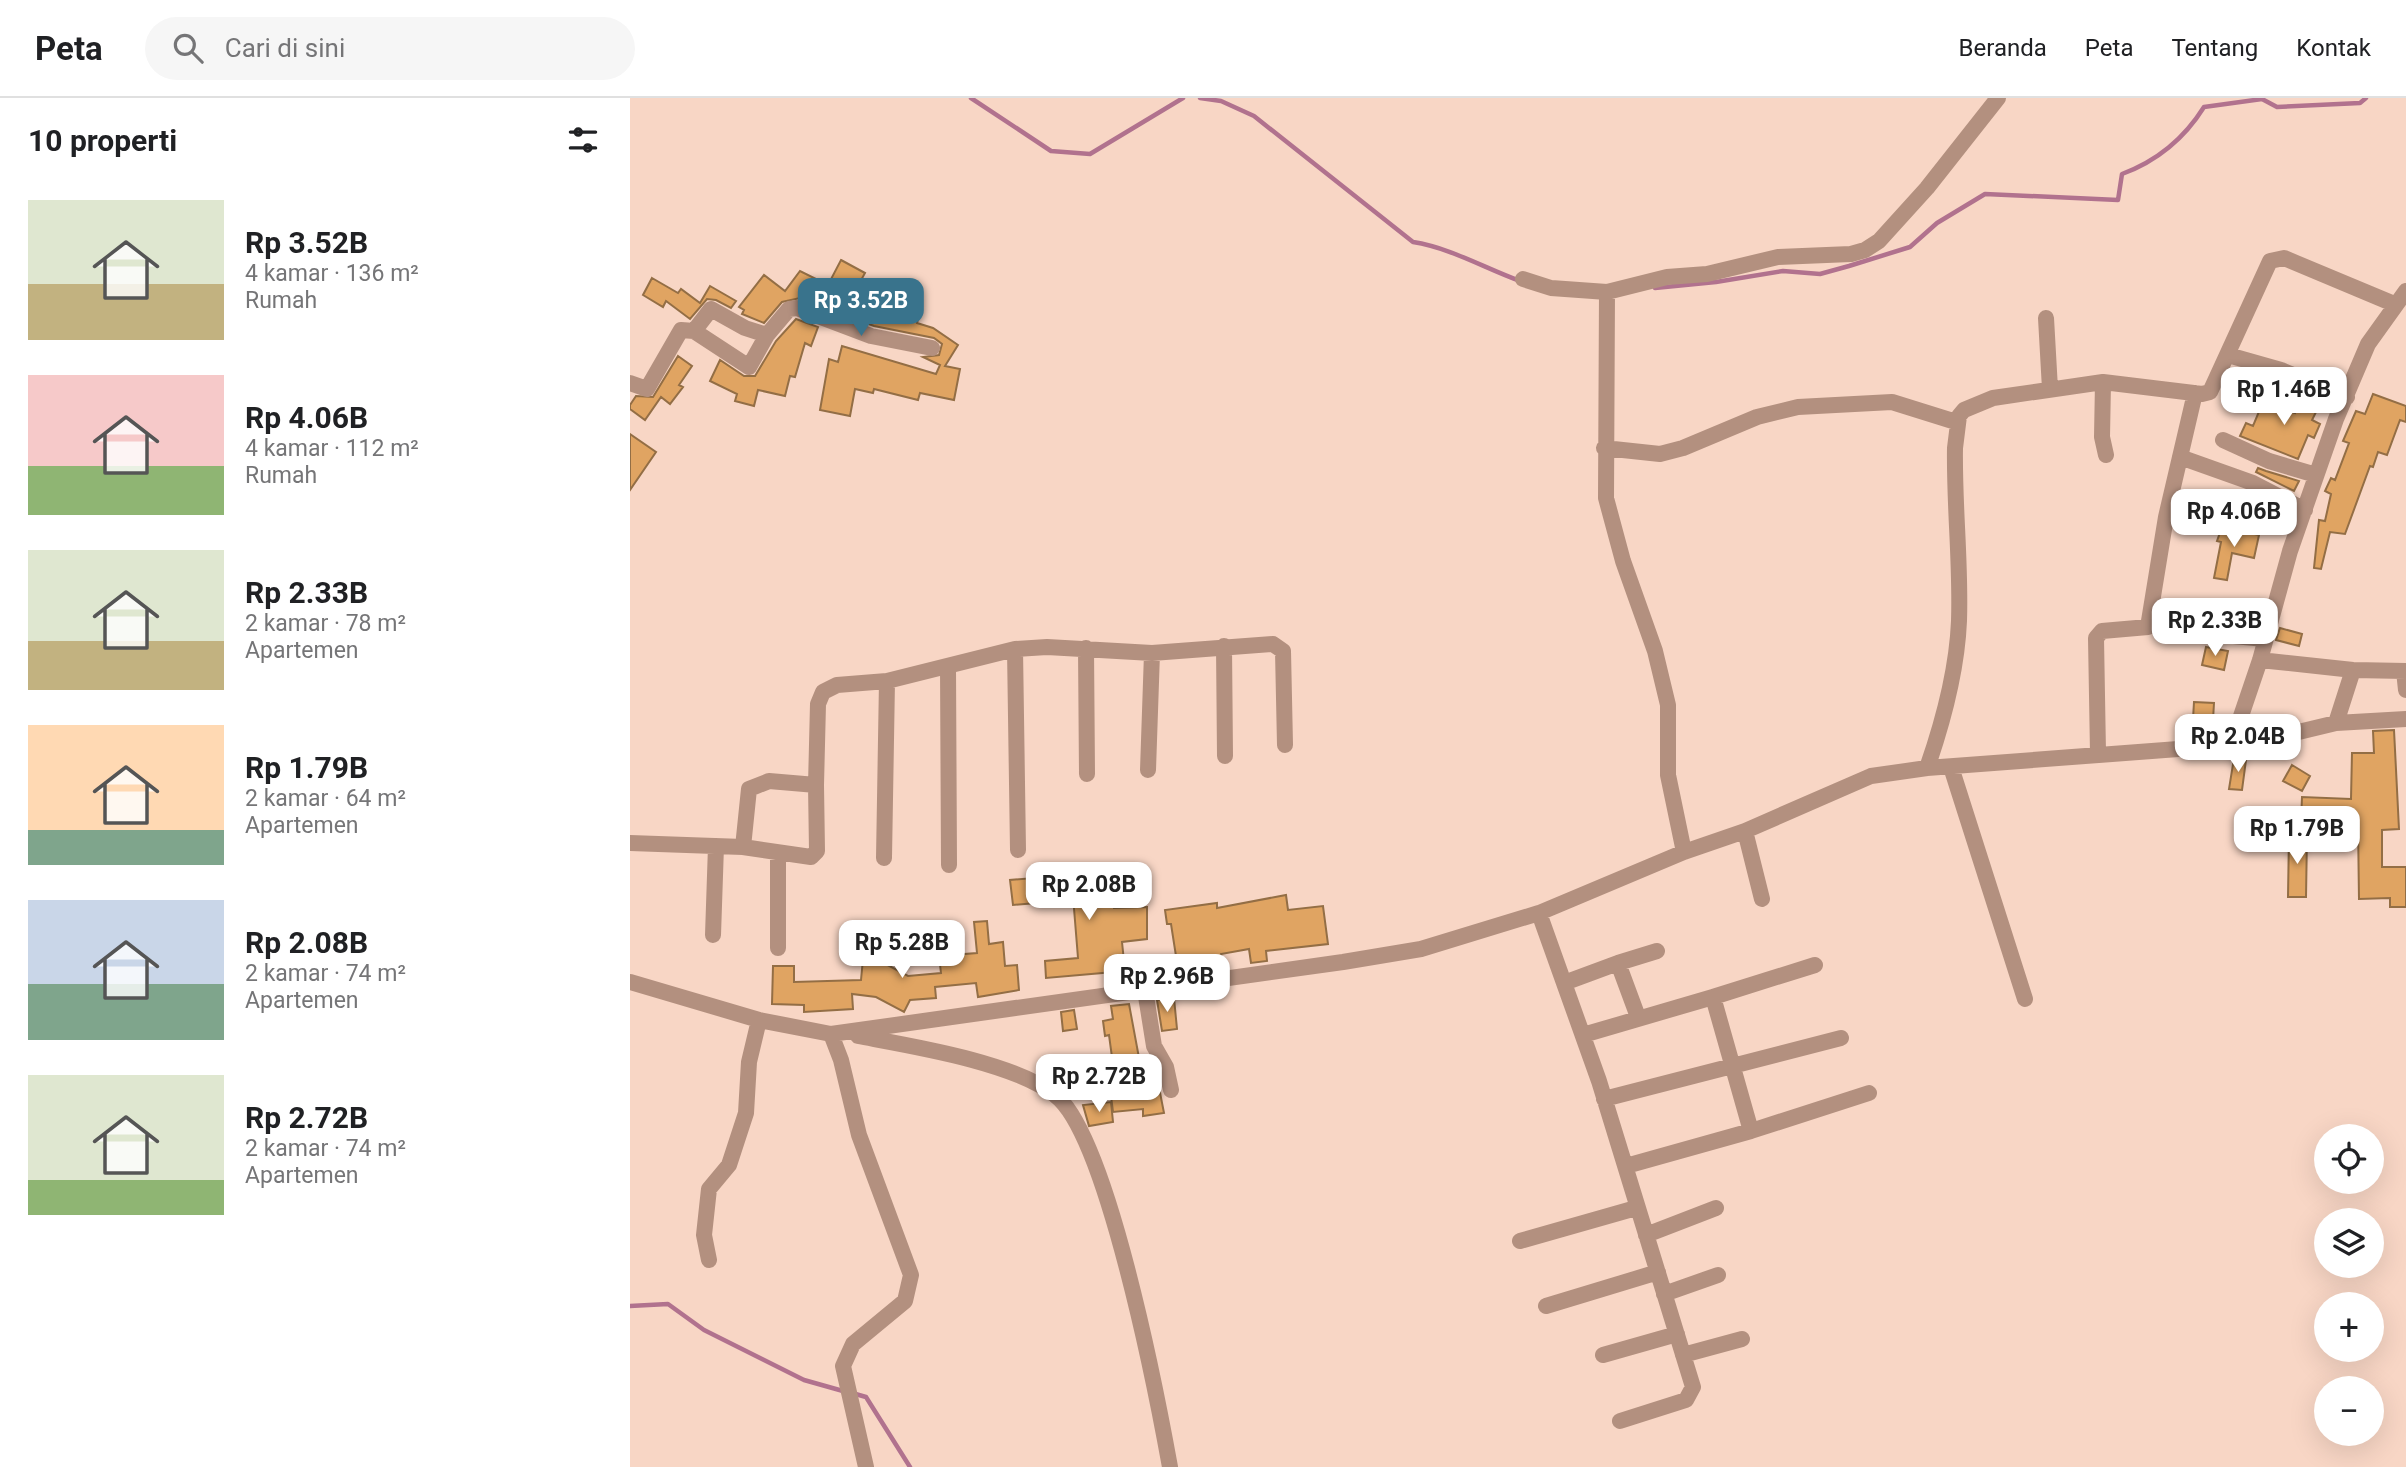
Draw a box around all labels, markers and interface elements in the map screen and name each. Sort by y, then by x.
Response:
search box [145,17,635,80]
text: Peta [35,29,103,68]
icon: search [169,29,207,67]
text: Cari di sini [225,33,345,63]
text: Beranda [1959,34,2047,62]
text: Peta [2085,34,2133,62]
text: Tentang [2171,34,2258,62]
text: Kontak [2296,34,2371,62]
icon: filters [564,121,602,159]
text: 10 properti [28,123,177,158]
text: Rp 3.52B [245,225,368,260]
icon: home [84,228,168,312]
text: 4 kamar · 136 m² [245,260,419,287]
pin: Rp 3.52B [789,278,933,338]
text: Rumah [245,287,317,314]
text: Rp 3.52B [814,287,908,314]
pin: Rp 1.46B [2212,368,2356,427]
text: Rp 1.46B [2237,376,2331,403]
text: Rp 4.06B [245,400,368,435]
icon: home [84,403,168,487]
text: 4 kamar · 112 m² [245,435,419,462]
text: Rumah [245,462,317,489]
pin: Rp 4.06B [2162,490,2306,549]
text: Rp 4.06B [2187,498,2281,525]
text: Rp 2.33B [245,575,368,610]
icon: home [84,578,168,662]
pin: Rp 2.33B [2143,598,2287,658]
text: Rp 2.33B [2168,607,2262,634]
text: 2 kamar · 78 m² [245,610,406,637]
text: Apartemen [245,637,359,664]
pin: Rp 2.04B [2166,714,2310,774]
text: Rp 2.04B [2191,723,2285,750]
text: Rp 1.79B [245,750,368,785]
icon: home [84,753,168,837]
text: 2 kamar · 64 m² [245,785,406,812]
pin: Rp 1.79B [2225,806,2369,866]
text: Apartemen [245,812,359,839]
text: Rp 1.79B [2250,815,2344,842]
pin: Rp 2.08B [1017,862,1161,922]
text: Rp 2.08B [1042,871,1136,898]
pin: Rp 5.28B [830,920,974,980]
text: Rp 2.08B [245,925,368,960]
icon: home [84,928,168,1012]
text: Rp 5.28B [855,929,949,956]
pin: Rp 2.96B [1095,954,1239,1014]
text: 2 kamar · 74 m² [245,960,406,987]
text: Rp 2.96B [1120,963,1214,990]
text: Apartemen [245,987,359,1014]
pin: Rp 2.72B [1027,1054,1171,1114]
text: Rp 2.72B [1052,1063,1146,1090]
text: Rp 2.72B [245,1100,368,1135]
icon: home [84,1103,168,1187]
map controls [2314,1124,2384,1446]
button: locate [2314,1124,2384,1194]
text: 2 kamar · 74 m² [245,1135,406,1162]
text: Apartemen [245,1162,359,1189]
button: layers [2314,1208,2384,1278]
button: + [2314,1292,2384,1362]
button: − [2314,1376,2384,1446]

